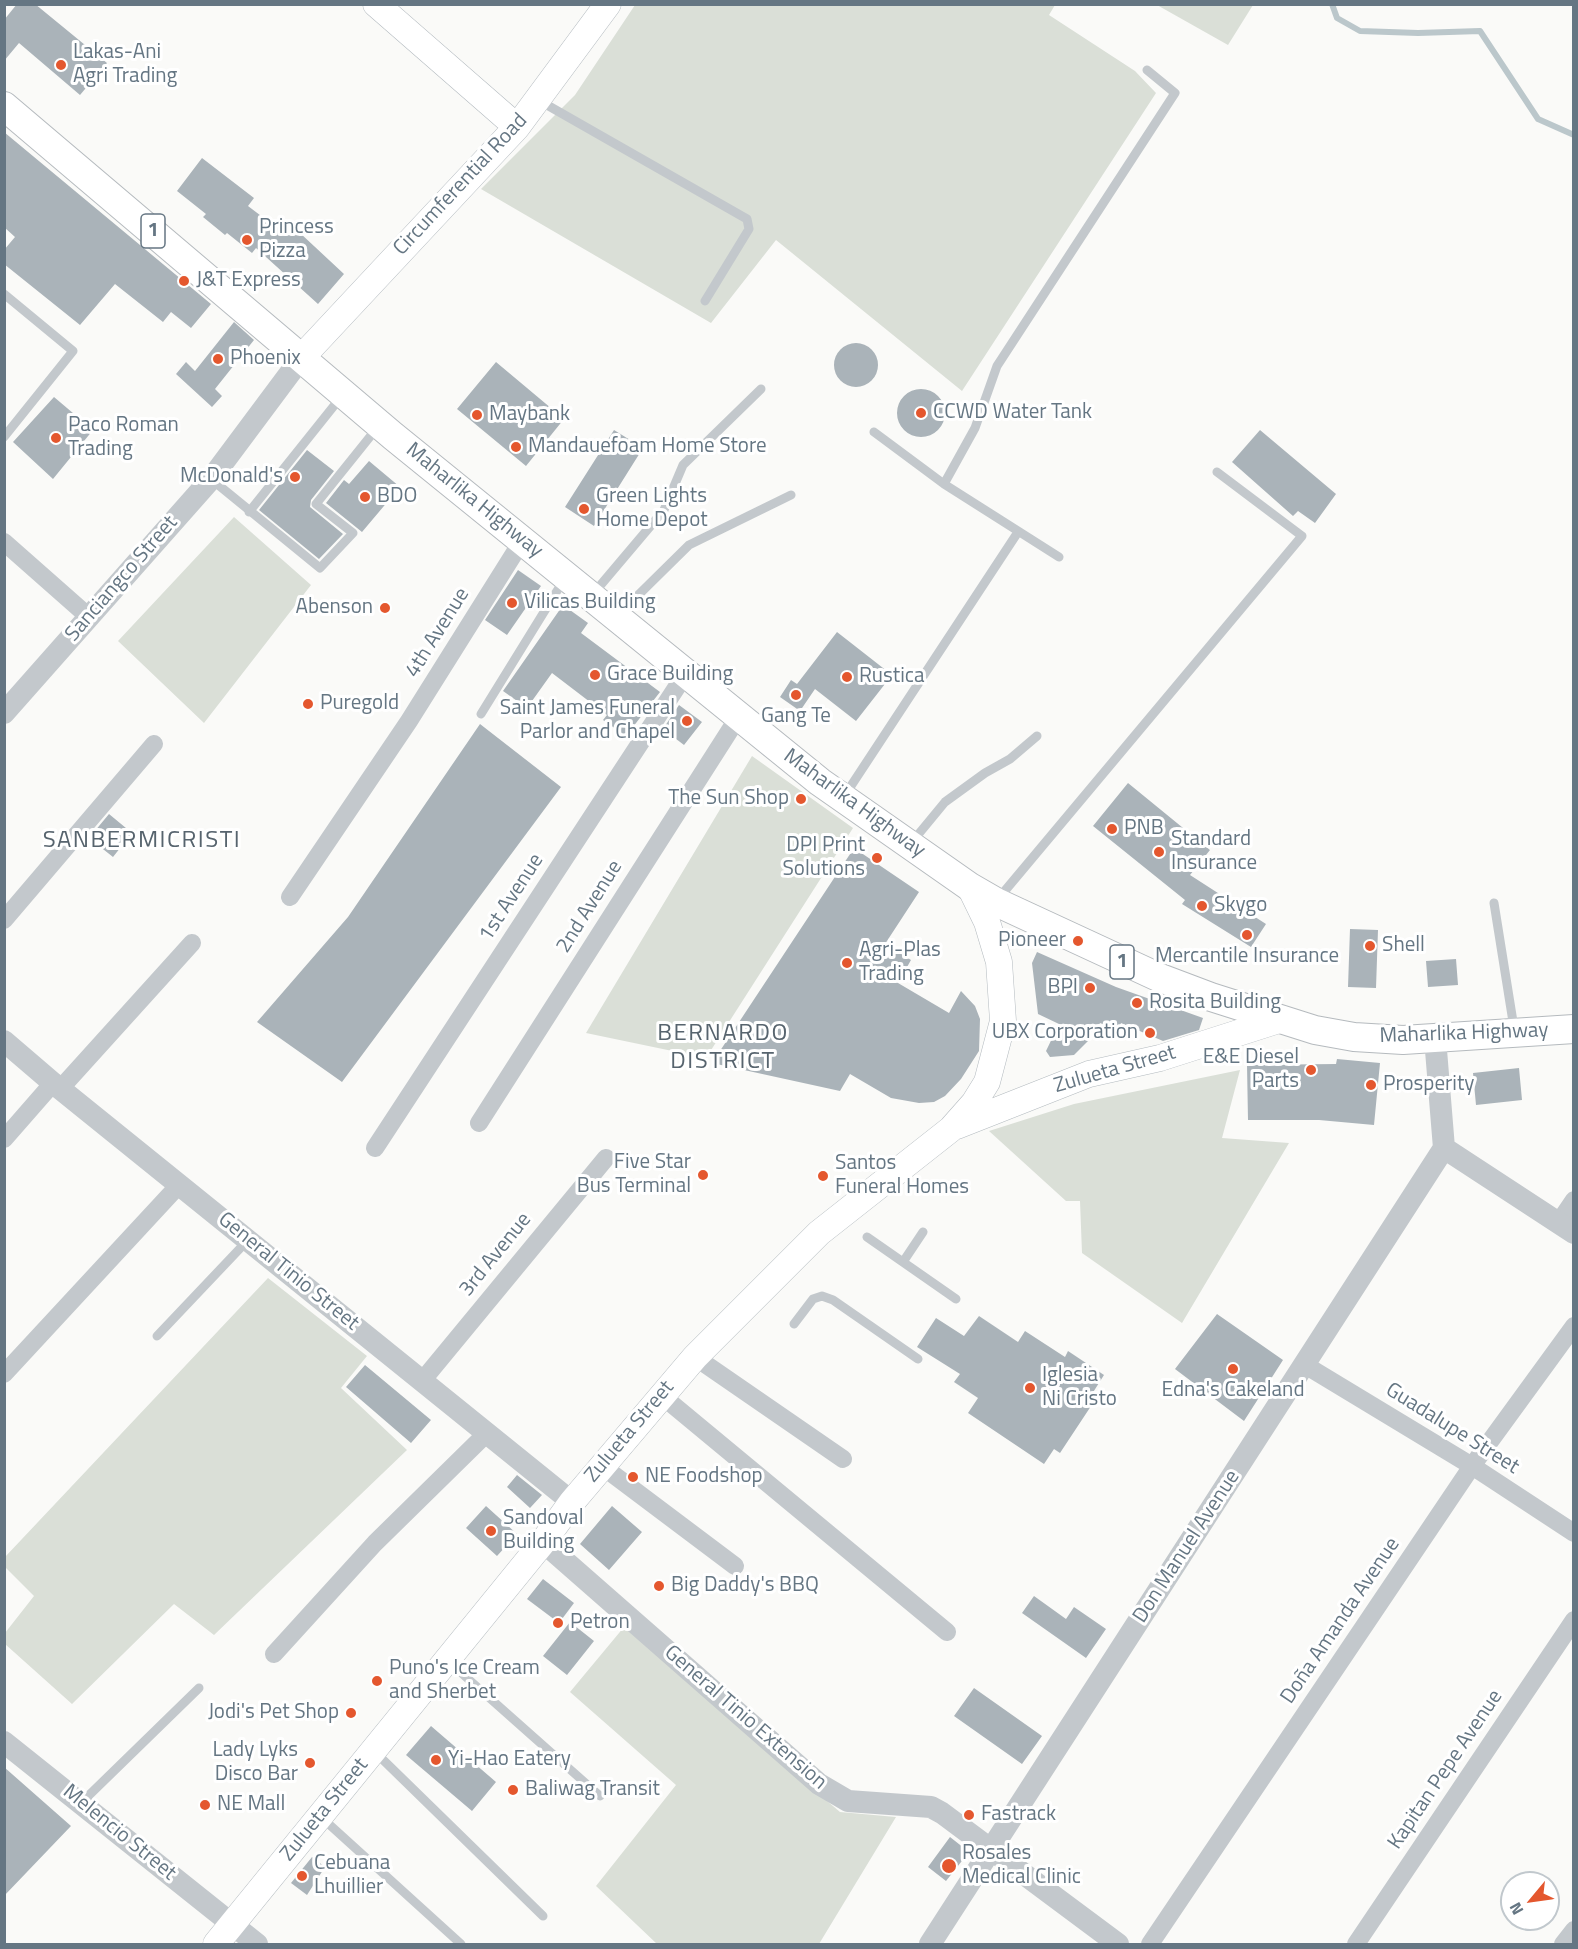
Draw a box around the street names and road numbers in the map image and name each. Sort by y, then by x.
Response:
street label: Circumferential Road [389,109,533,261]
road number: 1 [141,214,165,248]
street label: Maharlika Highway [400,438,548,564]
street label: Sanciangco Street [61,511,183,647]
street label: 4th Avenue [401,584,475,682]
street label: Maharlika Highway [778,744,930,864]
street label: 1st Avenue [474,850,550,946]
street label: 2nd Avenue [552,856,628,958]
road number: 1 [1110,945,1134,979]
street label: Maharlika Highway [1379,1018,1549,1050]
street label: Zulueta Street [1051,1041,1179,1099]
street label: General Tinio Street [212,1207,364,1337]
street label: 3rd Avenue [455,1208,537,1302]
street label: Zulueta Street [580,1376,680,1488]
street label: Guadalupe Street [1381,1378,1523,1480]
street label: Don Manuel Avenue [1128,1466,1246,1628]
street label: Doña Amanda Avenue [1276,1533,1406,1709]
street label: General Tinio Extension [659,1641,831,1795]
street label: Kapitan Pepe Avenue [1383,1685,1509,1855]
street label: Zulueta Street [276,1753,374,1867]
street label: Melencio Street [57,1780,181,1886]

